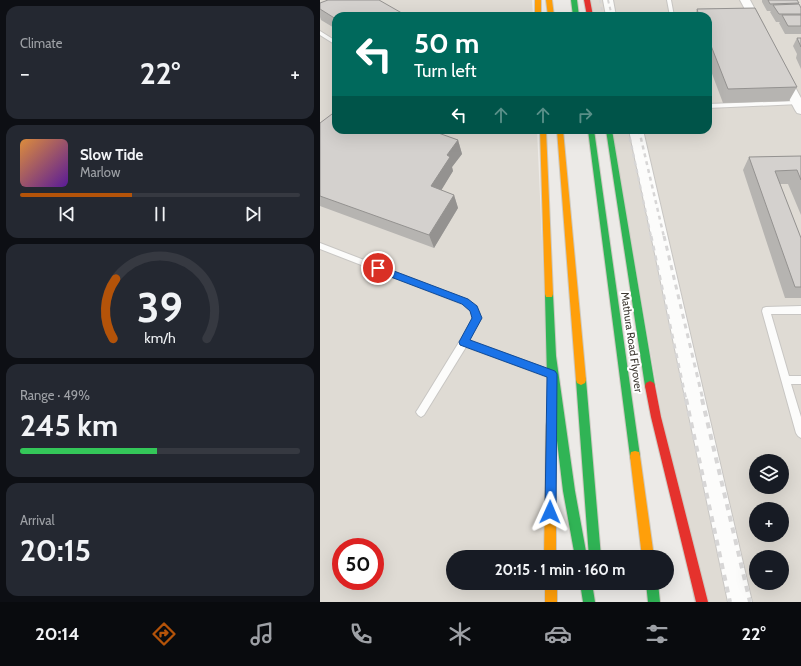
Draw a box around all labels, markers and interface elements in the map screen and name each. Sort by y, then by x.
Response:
text: 50 m [414,26,479,60]
icon: left [348,28,400,80]
text: Climate [20,35,62,51]
text: 22° [140,55,180,92]
text: − [20,60,30,87]
text: + [290,60,300,87]
text: Turn left [414,60,477,82]
icon: left [448,104,470,126]
icon: ahead [490,104,512,126]
icon: ahead [532,104,554,126]
icon: right [574,104,596,126]
text: Slow Tide [80,146,143,164]
text: Marlow [80,164,120,180]
icon: previous [56,203,78,225]
icon: pause [149,203,171,225]
icon: next [242,203,264,225]
pin [361,251,395,285]
icon: arrive [367,257,389,279]
text: 39 [137,282,183,332]
street label: Mathura Road Flyover [618,291,646,394]
text: km/h [144,329,176,347]
text: Range · 49% [20,387,90,403]
text: 245 km [20,407,118,444]
map controls [749,454,789,590]
button: layers [749,454,789,494]
position arrow [529,491,571,533]
button: + [749,502,789,542]
text: Arrival [20,512,55,528]
text: 20:15 [20,532,91,569]
speed limit sign: 50 [332,538,384,590]
button: − [749,550,789,590]
text: 20:15 · 1 min · 160 m [495,561,625,579]
icon: directions [150,620,178,648]
icon: music [248,620,276,648]
icon: phone [347,620,375,648]
icon: climate [446,620,474,648]
icon: car [544,620,572,648]
icon: filters [643,620,671,648]
text: 20:14 [35,623,79,645]
text: 22° [741,623,766,645]

